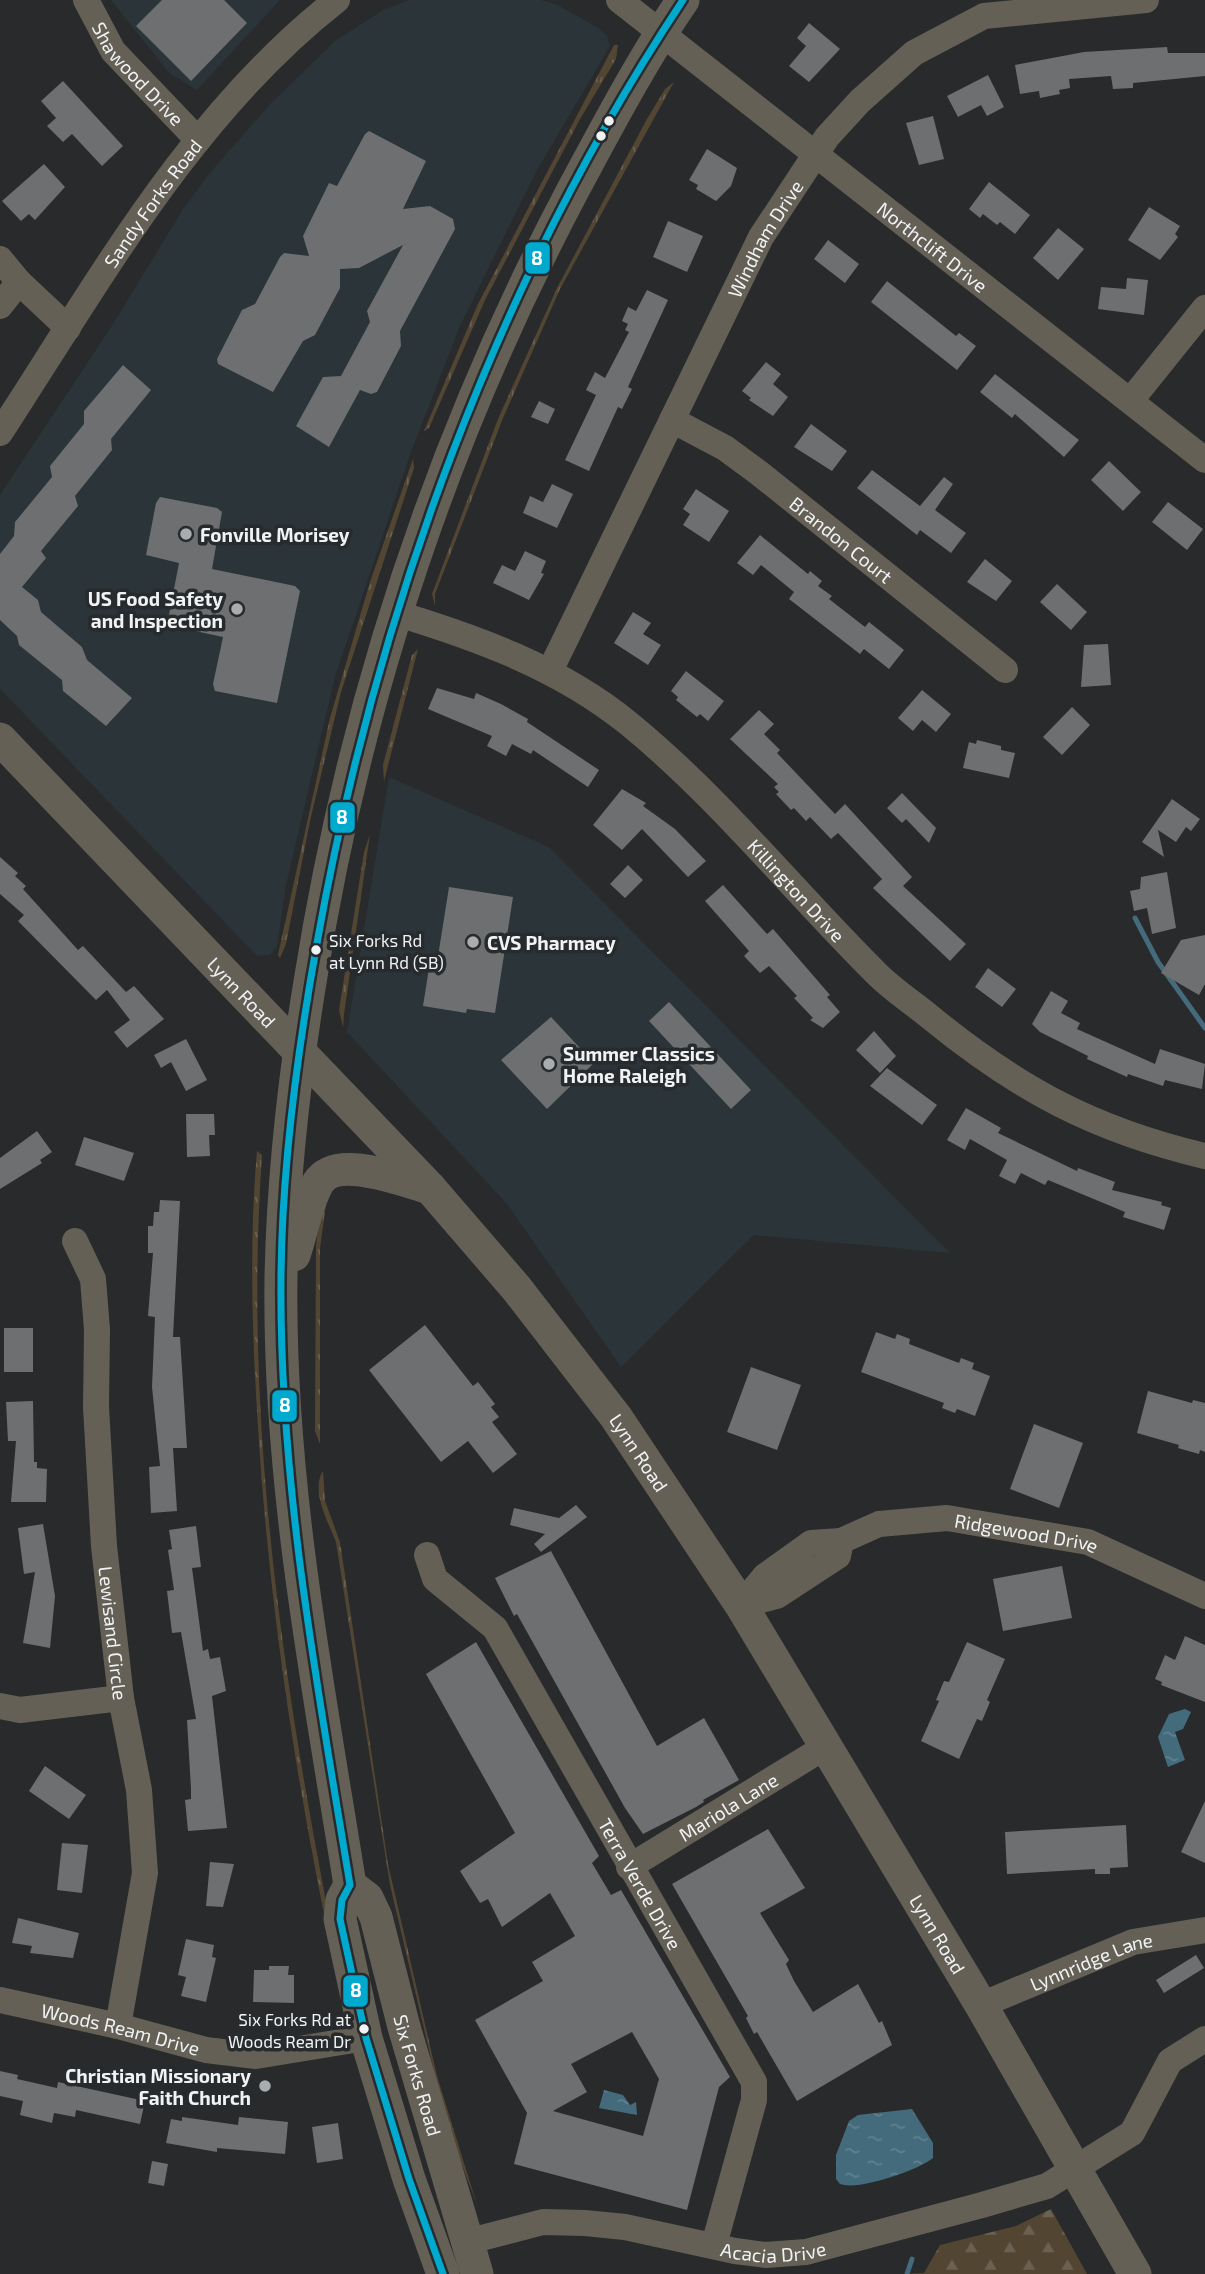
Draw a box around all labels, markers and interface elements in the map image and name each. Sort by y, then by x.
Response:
street label: Shawood Drive [88,18,189,130]
unlabelled marker [602,114,616,128]
unlabelled marker [594,129,608,143]
street label: Sandy Forks Road [98,134,206,271]
street label: Windham Drive [722,175,807,301]
street label: Northclift Drive [873,196,993,297]
line badge: 8 [524,241,551,275]
text: 8 [531,246,543,269]
street label: Brandon Court [786,491,898,587]
place label: Fonville Morisey [200,523,350,547]
marker: Fonville Morisey [178,526,194,542]
place label: US Food Safety and Inspection [88,587,223,632]
marker: US Food Safety and Inspection [229,601,245,617]
line badge: 8 [329,801,356,834]
text: 8 [336,805,348,828]
street label: Killington Drive [743,834,850,946]
place label: Six Forks Rd at Lynn Rd (SB) [329,930,444,973]
place label: CVS Pharmacy [487,931,616,955]
marker: CVS Pharmacy [465,934,481,950]
marker: Six Forks Rd at Lynn Rd (SB) [309,943,323,957]
street label: Lynn Road [203,952,281,1032]
place label: Summer Classics Home Raleigh [563,1042,715,1087]
marker: Summer Classics Home Raleigh [541,1056,557,1072]
line badge: 8 [271,1389,298,1423]
text: 8 [279,1393,291,1416]
street label: Lynn Road [605,1409,673,1495]
street label: Ridgewood Drive [953,1508,1102,1557]
street label: Lewisand Circle [95,1565,133,1701]
street label: Mariola Lane [674,1767,782,1845]
street label: Terra Verde Drive [594,1814,687,1953]
street label: Lynn Road [906,1890,971,1978]
street label: Lynnridge Lane [1026,1927,1154,1995]
line badge: 8 [342,1974,369,2008]
text: 8 [350,1978,362,2001]
street label: Woods Ream Drive [39,1998,202,2059]
place label: Six Forks Rd at Woods Ream Dr [228,2009,352,2051]
street label: Six Forks Road [390,2012,447,2138]
marker: Six Forks Rd at Woods Ream Dr [357,2022,371,2036]
place label: Christian Missionary Faith Church [65,2064,251,2109]
marker: Christian Missionary Faith Church [257,2078,273,2094]
street label: Acacia Drive [719,2236,828,2266]

